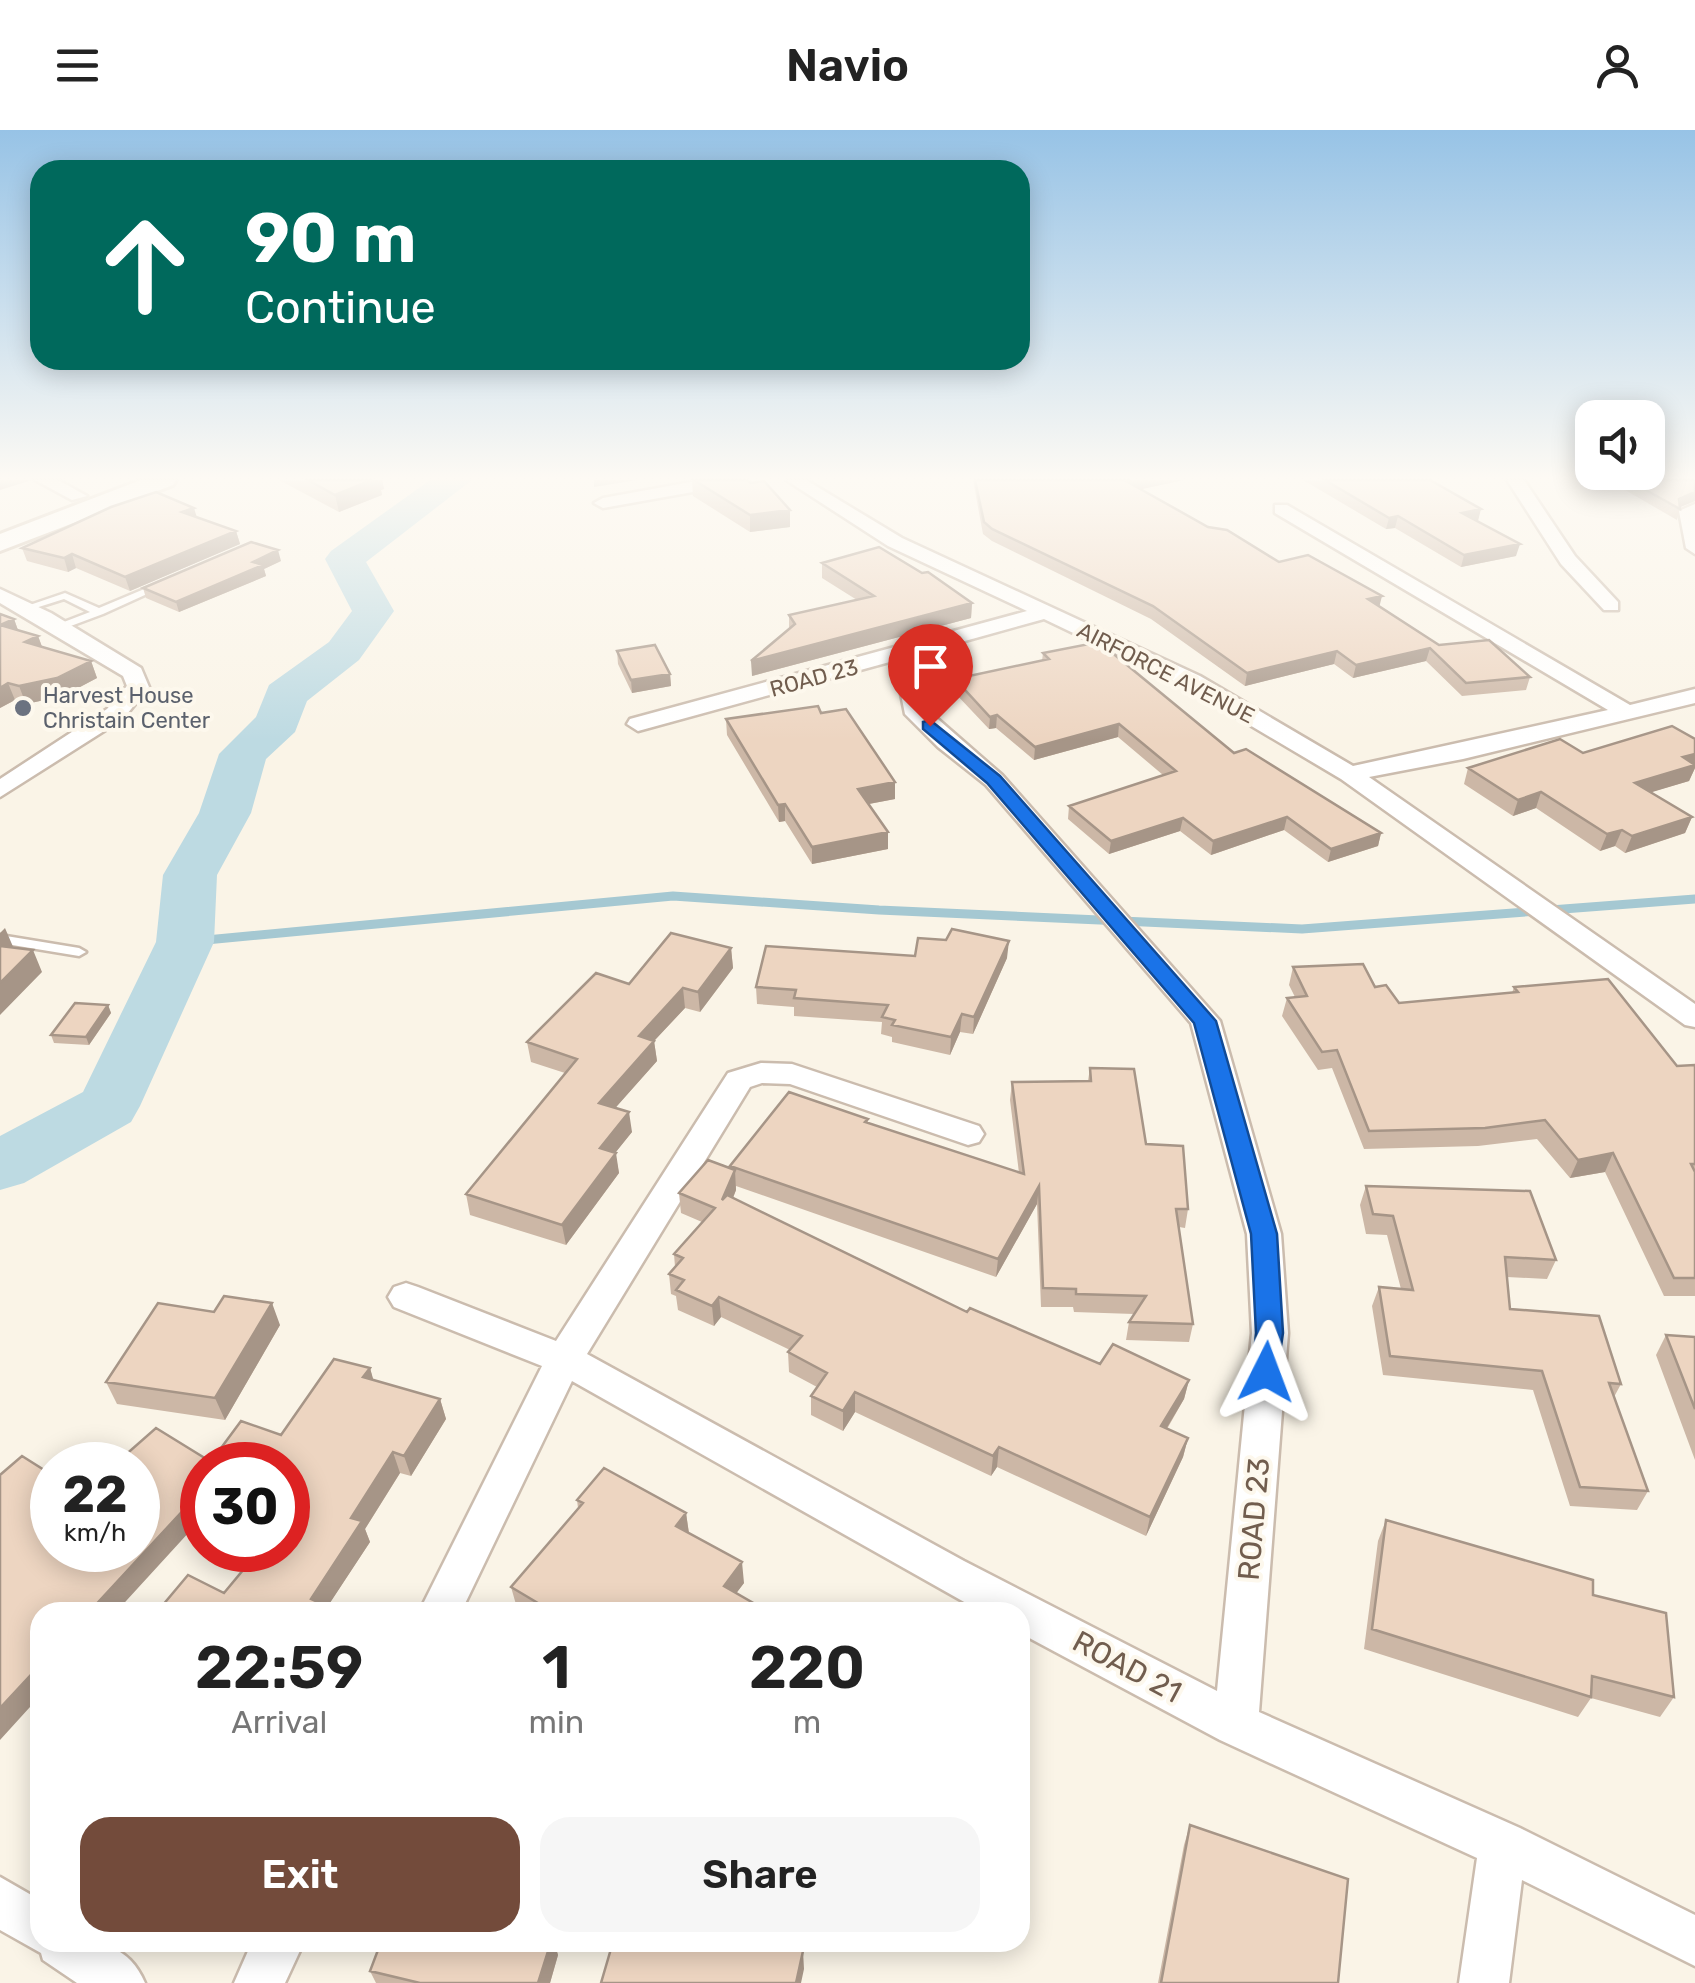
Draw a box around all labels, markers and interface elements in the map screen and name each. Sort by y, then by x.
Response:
icon: menu [50,38,105,93]
icon: person [1590,38,1645,93]
text: Navio [786,39,909,92]
text: 90 m [245,197,417,280]
icon: ahead [80,200,210,330]
text: Continue [245,281,436,334]
map controls [1575,400,1665,490]
button: sound [1575,400,1665,490]
street label: AIRFORCE AVENUE [1073,617,1259,729]
pin [888,624,973,727]
icon: arrive [903,639,958,694]
street label: ROAD 23 [767,653,861,703]
place label: Harvest House Christain Center [43,682,211,734]
marker: Harvest House Christain Center [12,697,34,719]
position arrow [1214,1320,1318,1424]
speed limit sign: 30 [180,1442,310,1572]
street label: ROAD 23 [1231,1456,1277,1582]
text: 22 [63,1465,128,1525]
text: km/h [64,1518,126,1547]
street label: ROAD 21 [1066,1623,1188,1711]
text: 22:59 [195,1632,364,1703]
text: 1 [542,1632,571,1703]
text: 220 [749,1632,865,1703]
text: Arrival [231,1703,327,1741]
text: min [528,1703,584,1741]
text: m [793,1703,821,1741]
button: Exit [80,1817,520,1932]
button: Share [540,1817,980,1932]

